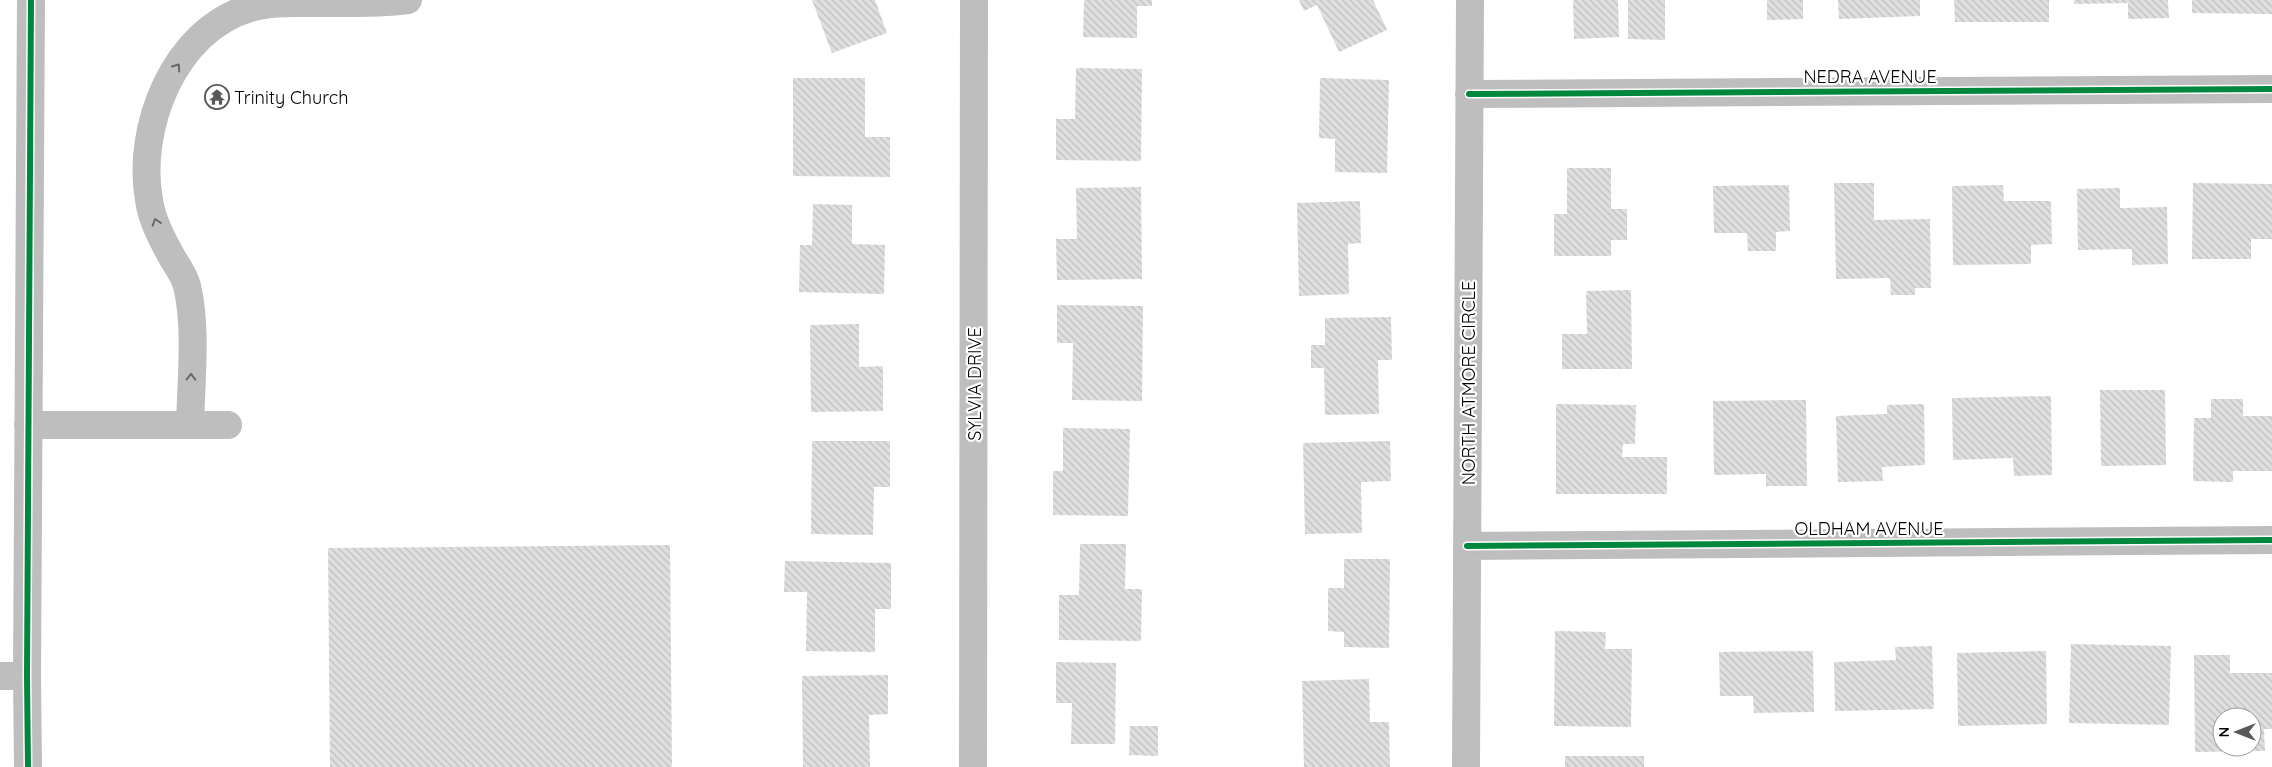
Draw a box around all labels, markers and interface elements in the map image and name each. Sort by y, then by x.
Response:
one-way arrow [171,63,180,73]
street label: NEDRA AVENUE [1803,65,1937,88]
temple icon: Trinity Church [204,84,230,110]
place label: Trinity Church [234,86,348,109]
one-way arrow [152,218,162,227]
street label: NORTH ATMORE CIRCLE [1457,281,1480,485]
street label: SYLVIA DRIVE [963,327,986,441]
one-way arrow [186,372,196,380]
street label: OLDHAM AVENUE [1794,517,1944,540]
north arrow [2212,707,2262,757]
text: N [2215,727,2233,737]

